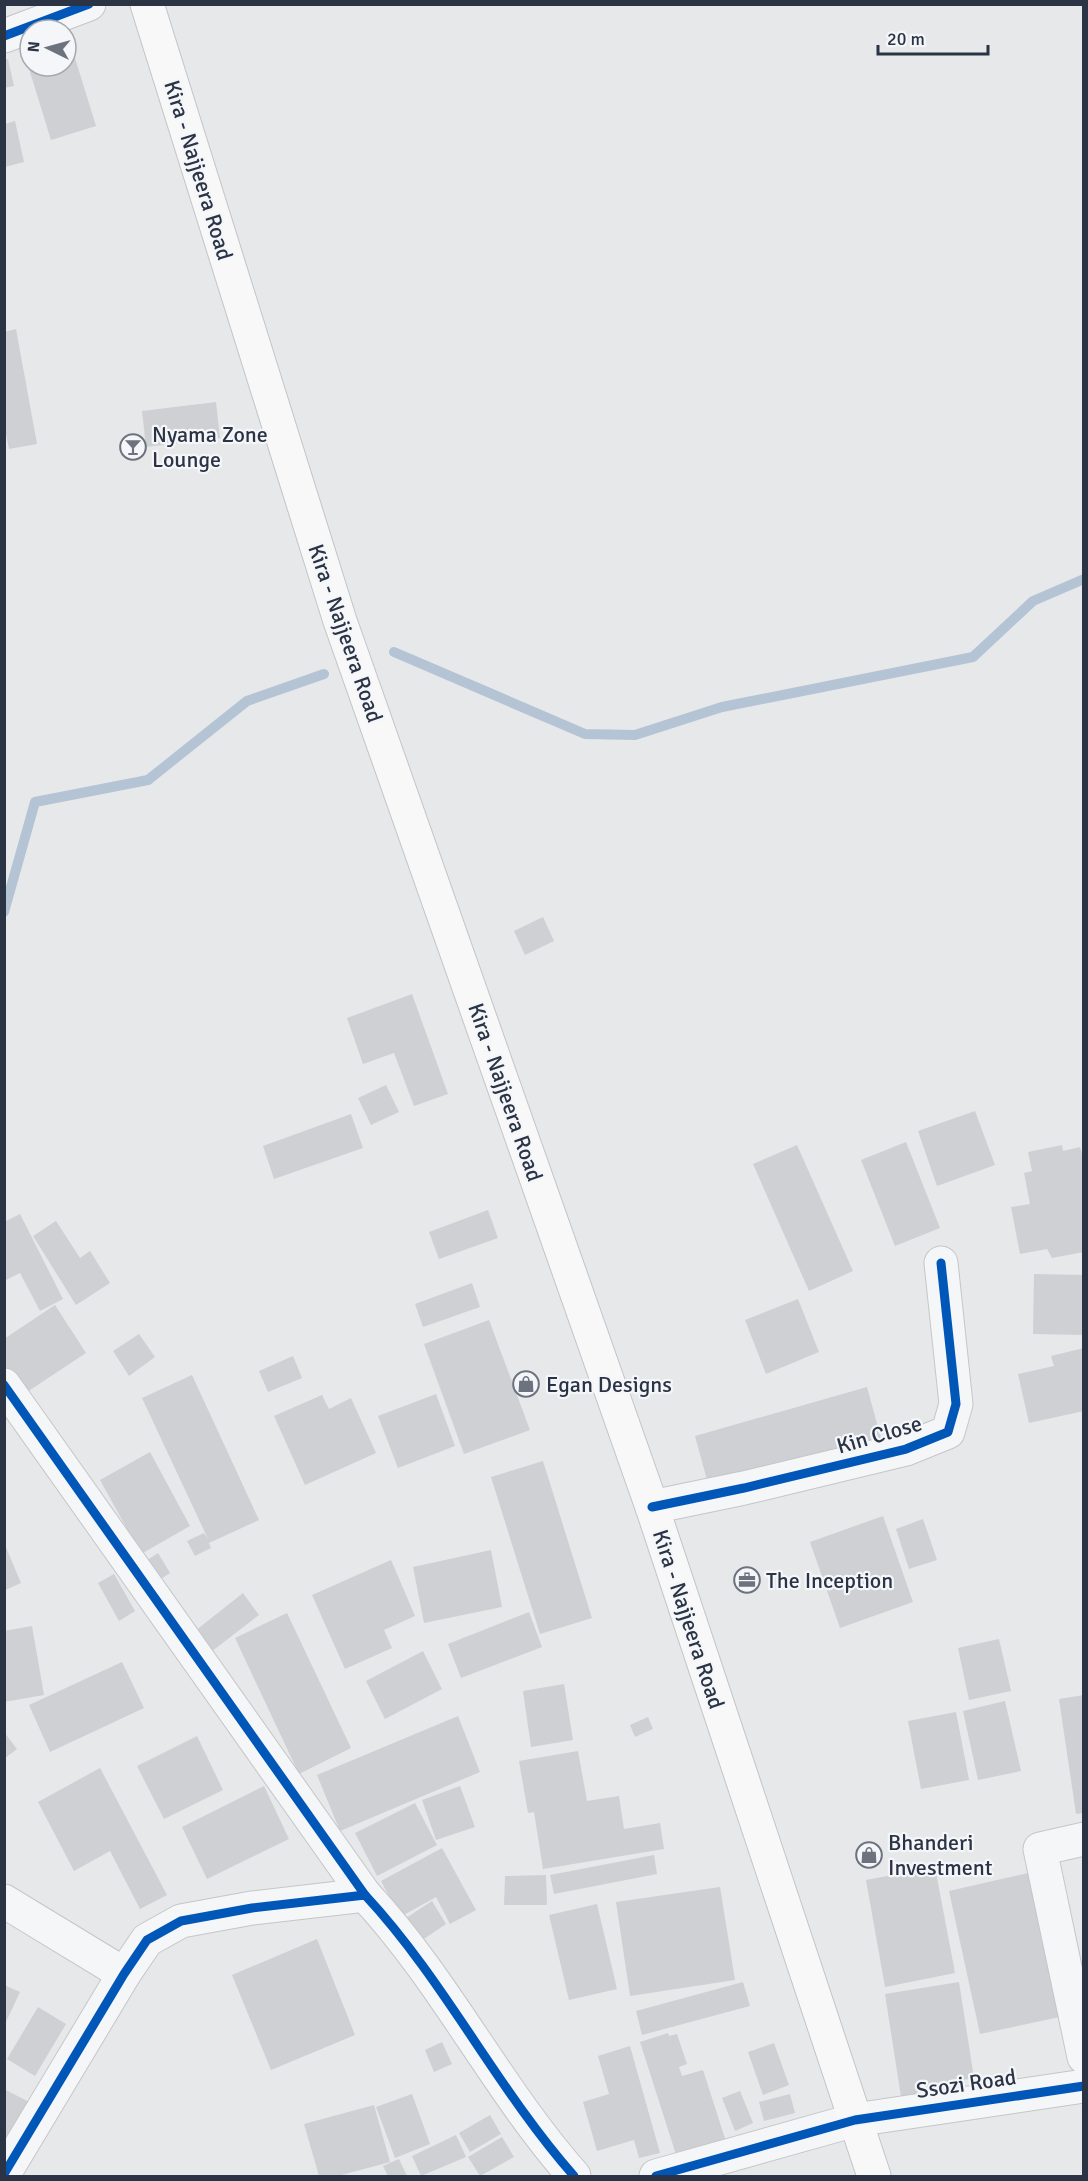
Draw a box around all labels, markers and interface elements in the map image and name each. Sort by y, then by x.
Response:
north arrow [18,18,78,78]
scale bar [878,18,988,56]
text: 20 m [887,28,925,50]
text: N [24,40,45,53]
street label: Kira - Najjeera Road [158,77,239,263]
place label: Nyama Zone Lounge [152,421,268,473]
bar icon: Nyama Zone Lounge [118,432,148,462]
street label: Kira - Najjeera Road [302,540,389,726]
street label: Kira - Najjeera Road [462,999,549,1185]
shop icon: Egan Designs [511,1369,541,1399]
place label: Egan Designs [546,1371,672,1398]
street label: Kin Close [833,1409,925,1460]
street label: Kira - Najjeera Road [647,1526,730,1712]
office icon: The Inception [732,1565,762,1595]
place label: The Inception [766,1567,893,1594]
place label: Bhanderi Investment [888,1829,993,1881]
shop icon: Bhanderi Investment [854,1840,884,1870]
street label: Ssozi Road [914,2063,1018,2104]

